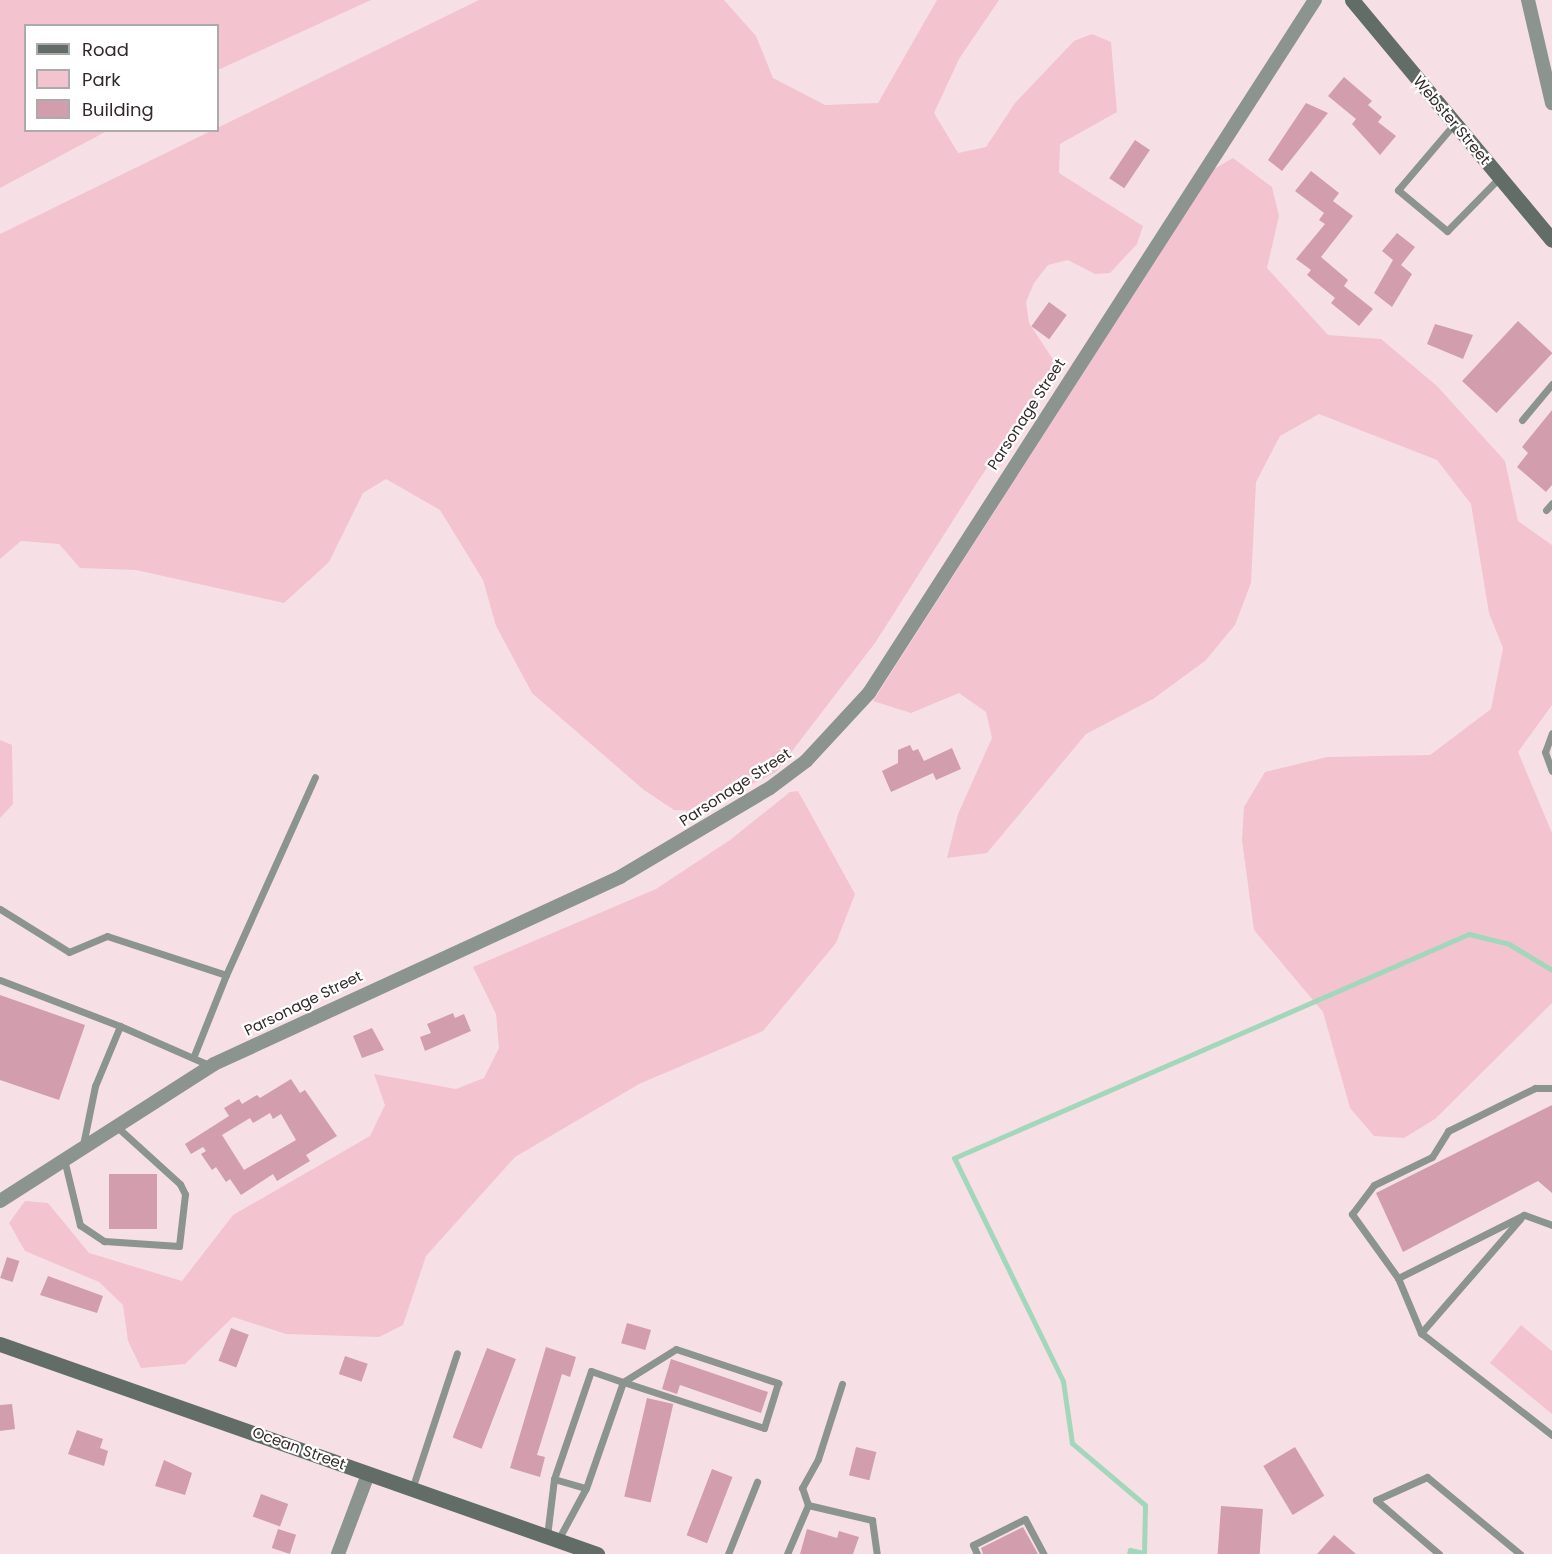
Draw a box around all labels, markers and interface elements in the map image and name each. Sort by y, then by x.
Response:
legend [24,24,219,132]
text: Road [82,37,129,62]
text: Park [82,67,121,92]
street label: Webster Street [1410,72,1494,168]
text: Building [82,97,154,122]
street label: Parsonage Street [983,355,1069,473]
street label: Parsonage Street [676,744,794,830]
street label: Parsonage Street [241,967,365,1039]
street label: Ocean Street [250,1423,348,1473]

